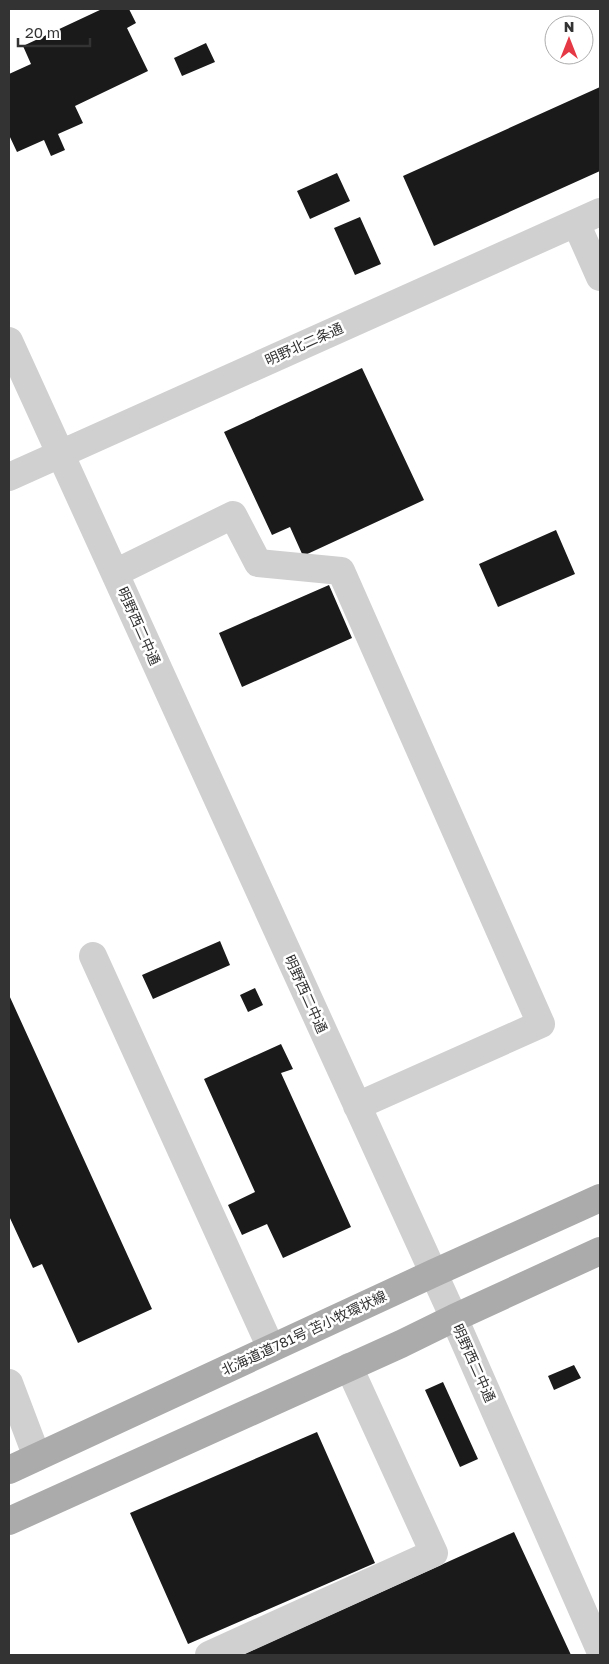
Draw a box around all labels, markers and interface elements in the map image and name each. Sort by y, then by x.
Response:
scale bar [18,15,90,47]
north arrow [544,15,594,65]
text: N [564,18,574,35]
text: 20 m [25,23,60,41]
street label: 明野北二条通 [262,319,346,368]
street label: 明野西二中通 [115,584,164,668]
street label: 明野西二中通 [282,952,331,1036]
street label: 北海道道781号 苫小牧環状線 [219,1287,389,1378]
street label: 明野西二中通 [450,1321,499,1405]

